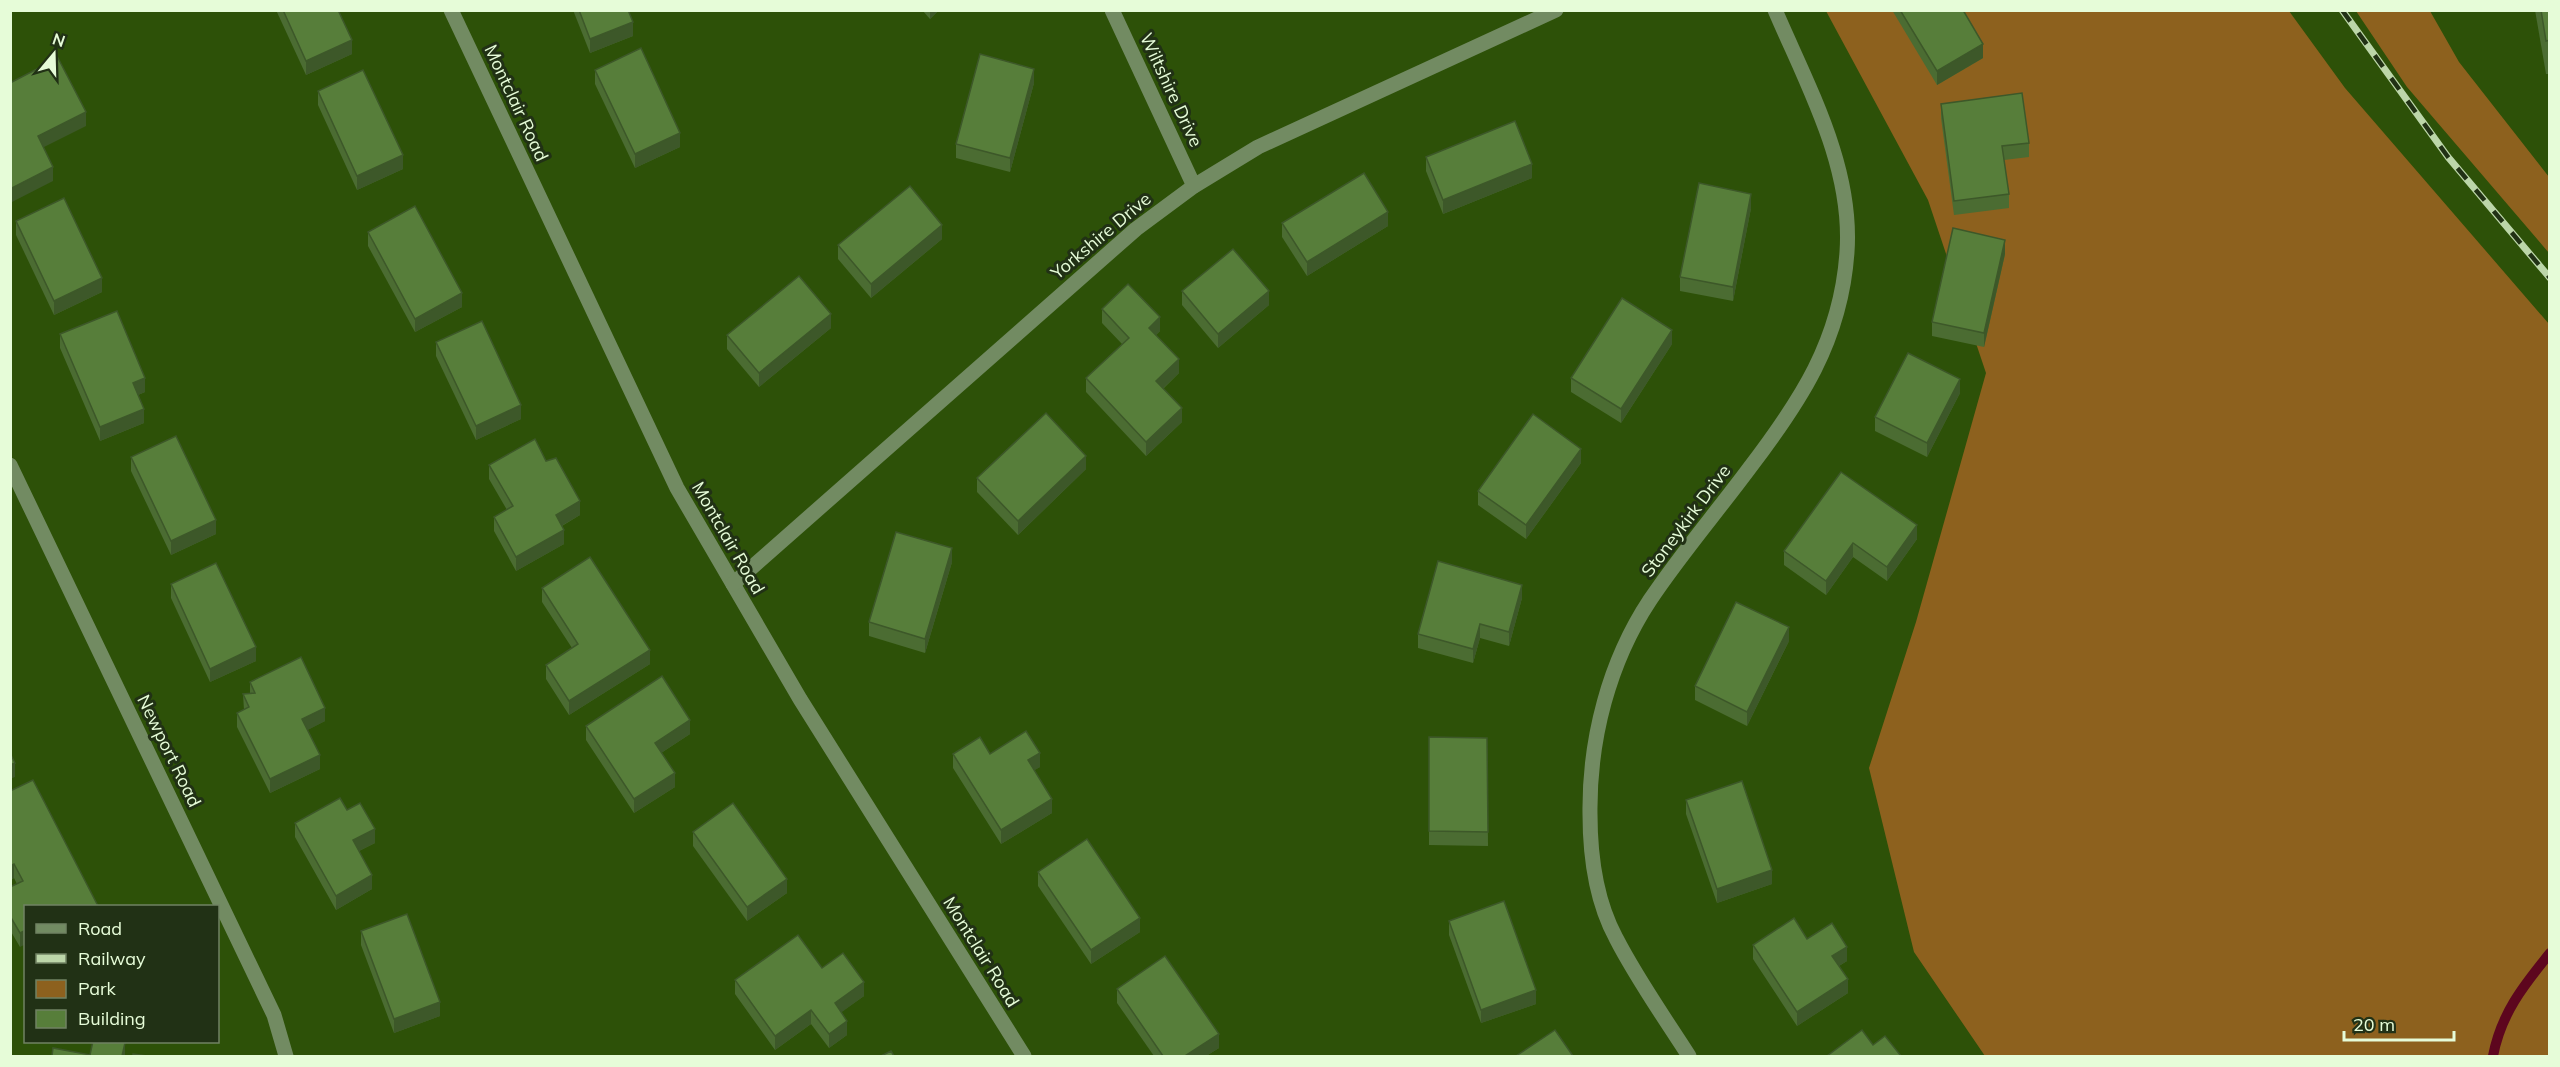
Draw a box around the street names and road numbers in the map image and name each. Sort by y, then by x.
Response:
street label: Wiltshire Drive [1135,29,1208,150]
street label: Montclair Road [479,41,554,165]
street label: Yorkshire Drive [1045,187,1155,285]
street label: Stoneykirk Drive [1636,460,1735,582]
street label: Montclair Road [687,477,770,598]
street label: Newport Road [132,691,207,811]
street label: Montclair Road [938,892,1025,1011]

